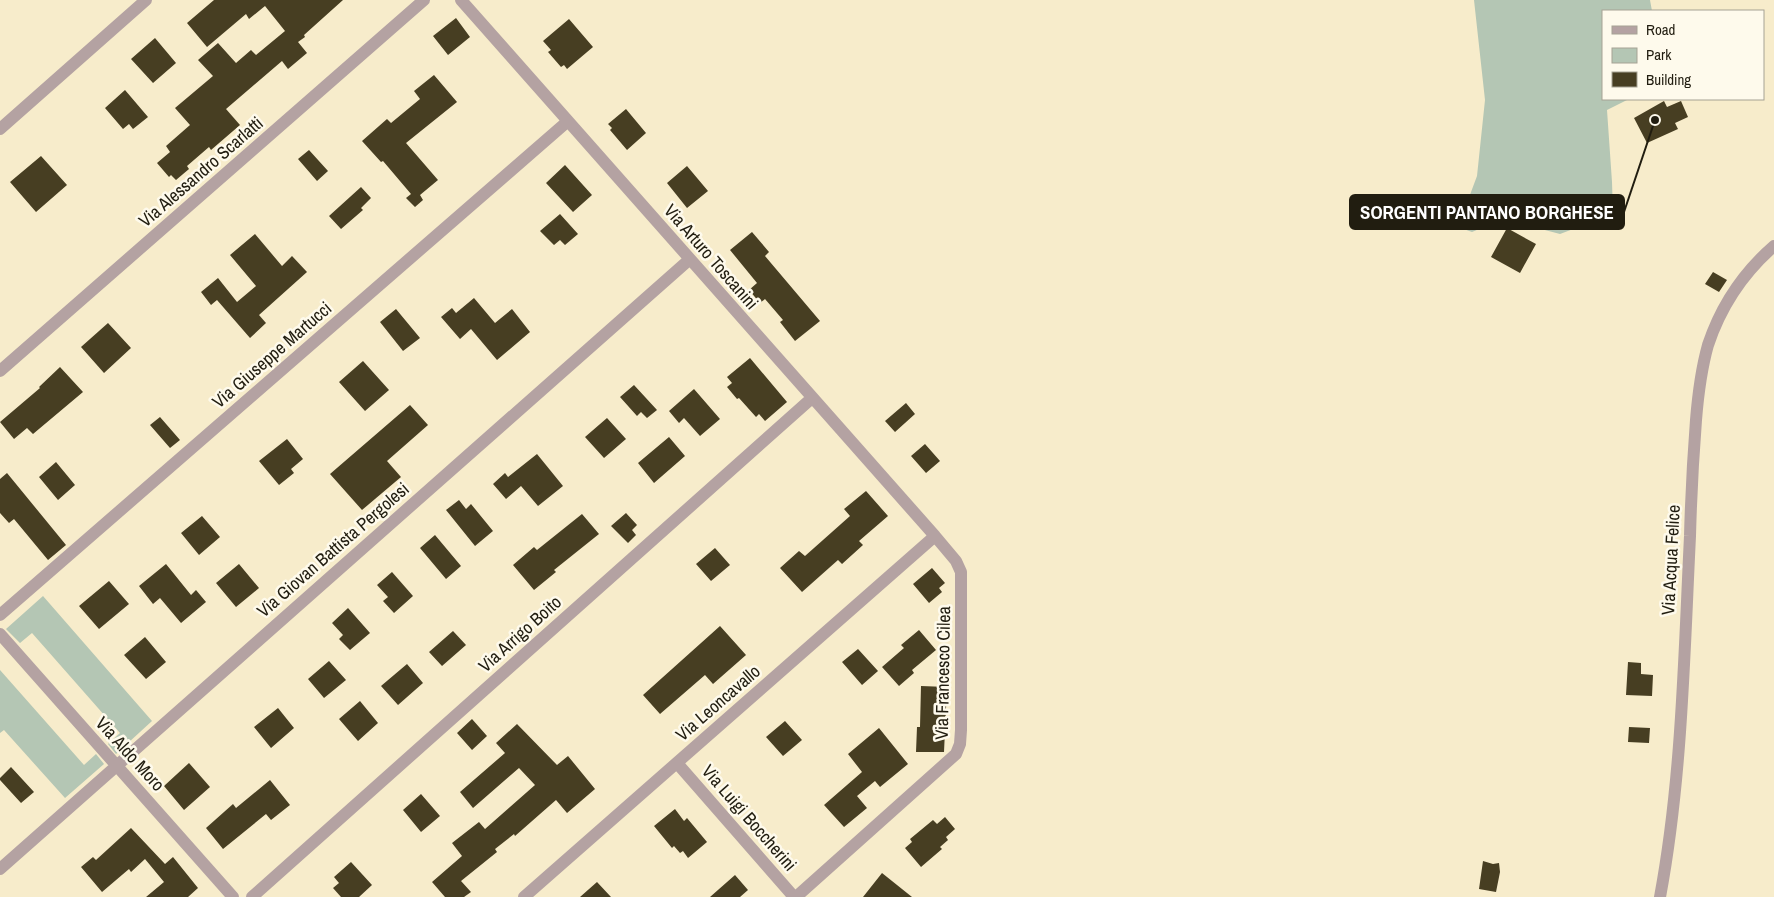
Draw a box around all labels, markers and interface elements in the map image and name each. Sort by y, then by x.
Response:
legend [1602,10,1764,100]
text: Road [1646,19,1675,40]
text: Park [1646,44,1672,65]
text: Building [1646,69,1691,90]
street label: Via Alessandro Scarlatti [133,111,268,233]
callout: SORGENTI PANTANO BORGHESE [1350,195,1624,229]
street label: Via Arturo Toscanini [659,198,764,315]
text: SORGENTI PANTANO BORGHESE [1360,199,1614,225]
street label: Via Giuseppe Martucci [207,296,337,413]
street label: Via Giovan Battista Pergolesi [251,476,414,623]
street label: Via Acqua Felice [1655,504,1686,616]
street label: Via Arrigo Boito [473,590,567,678]
street label: Via Francesco Cilea [929,606,956,740]
street label: Via Leoncavallo [670,659,765,746]
street label: Via Aldo Moro [90,711,171,796]
street label: Via Luigi Boccherini [696,759,803,876]

